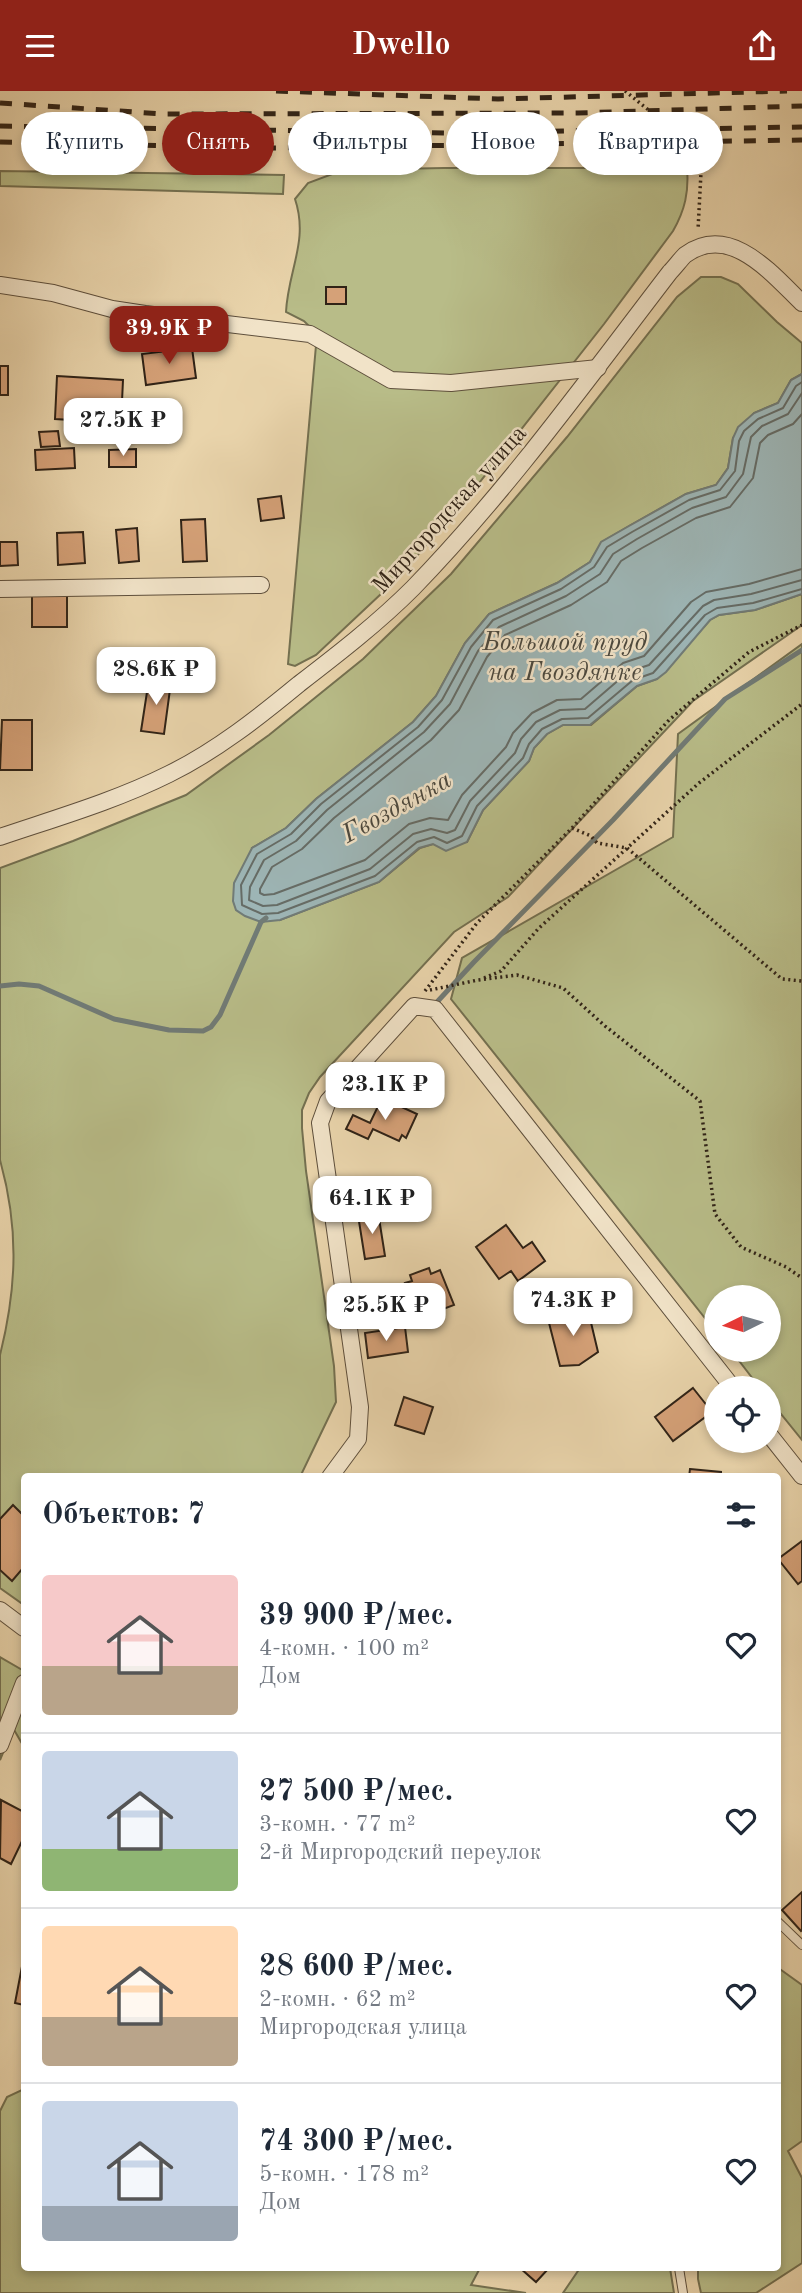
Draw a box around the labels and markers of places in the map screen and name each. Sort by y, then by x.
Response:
pin: 39.9K ₽ [104,307,234,366]
pin: 27.5K ₽ [58,399,188,458]
pin: 28.6K ₽ [91,647,221,707]
pin: 23.1K ₽ [320,1063,450,1122]
pin: 64.1K ₽ [307,1177,437,1236]
pin: 74.3K ₽ [508,1279,638,1338]
pin: 25.5K ₽ [321,1283,451,1343]

